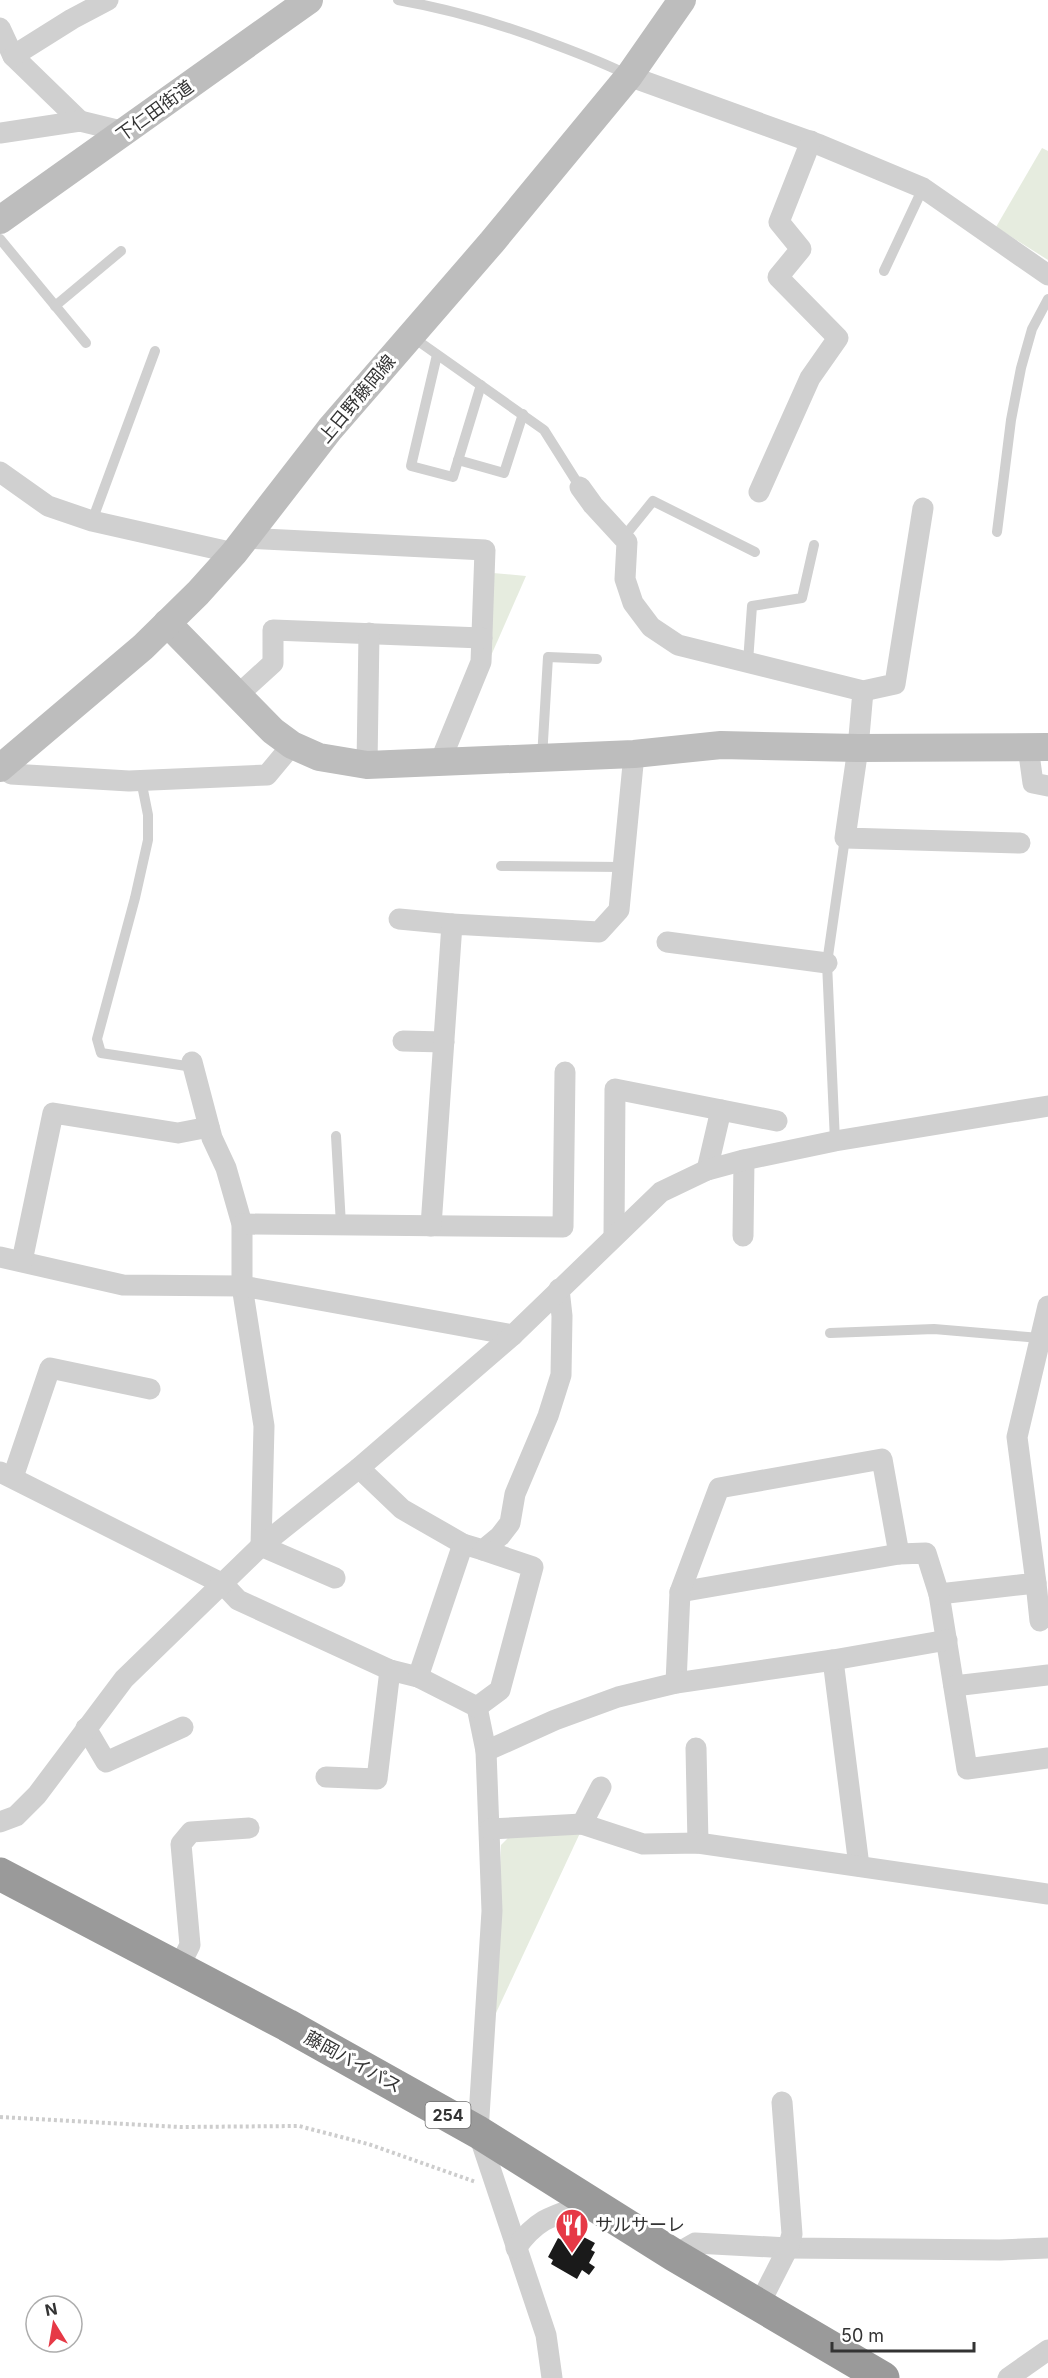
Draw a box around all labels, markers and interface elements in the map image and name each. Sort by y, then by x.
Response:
street label: 下仁田街道 [112,76,197,146]
street label: 上日野藤岡線 [314,351,399,447]
street label: 藤岡バイパス [301,2026,405,2097]
road number: 254 [426,2102,470,2128]
restaurant icon: サルサーレ [554,2207,590,2254]
place label: サルサーレ [595,2214,685,2235]
north arrow [24,2294,84,2354]
text: N [43,2298,59,2320]
scale bar [832,2315,974,2353]
text: 50 m [841,2325,884,2346]

